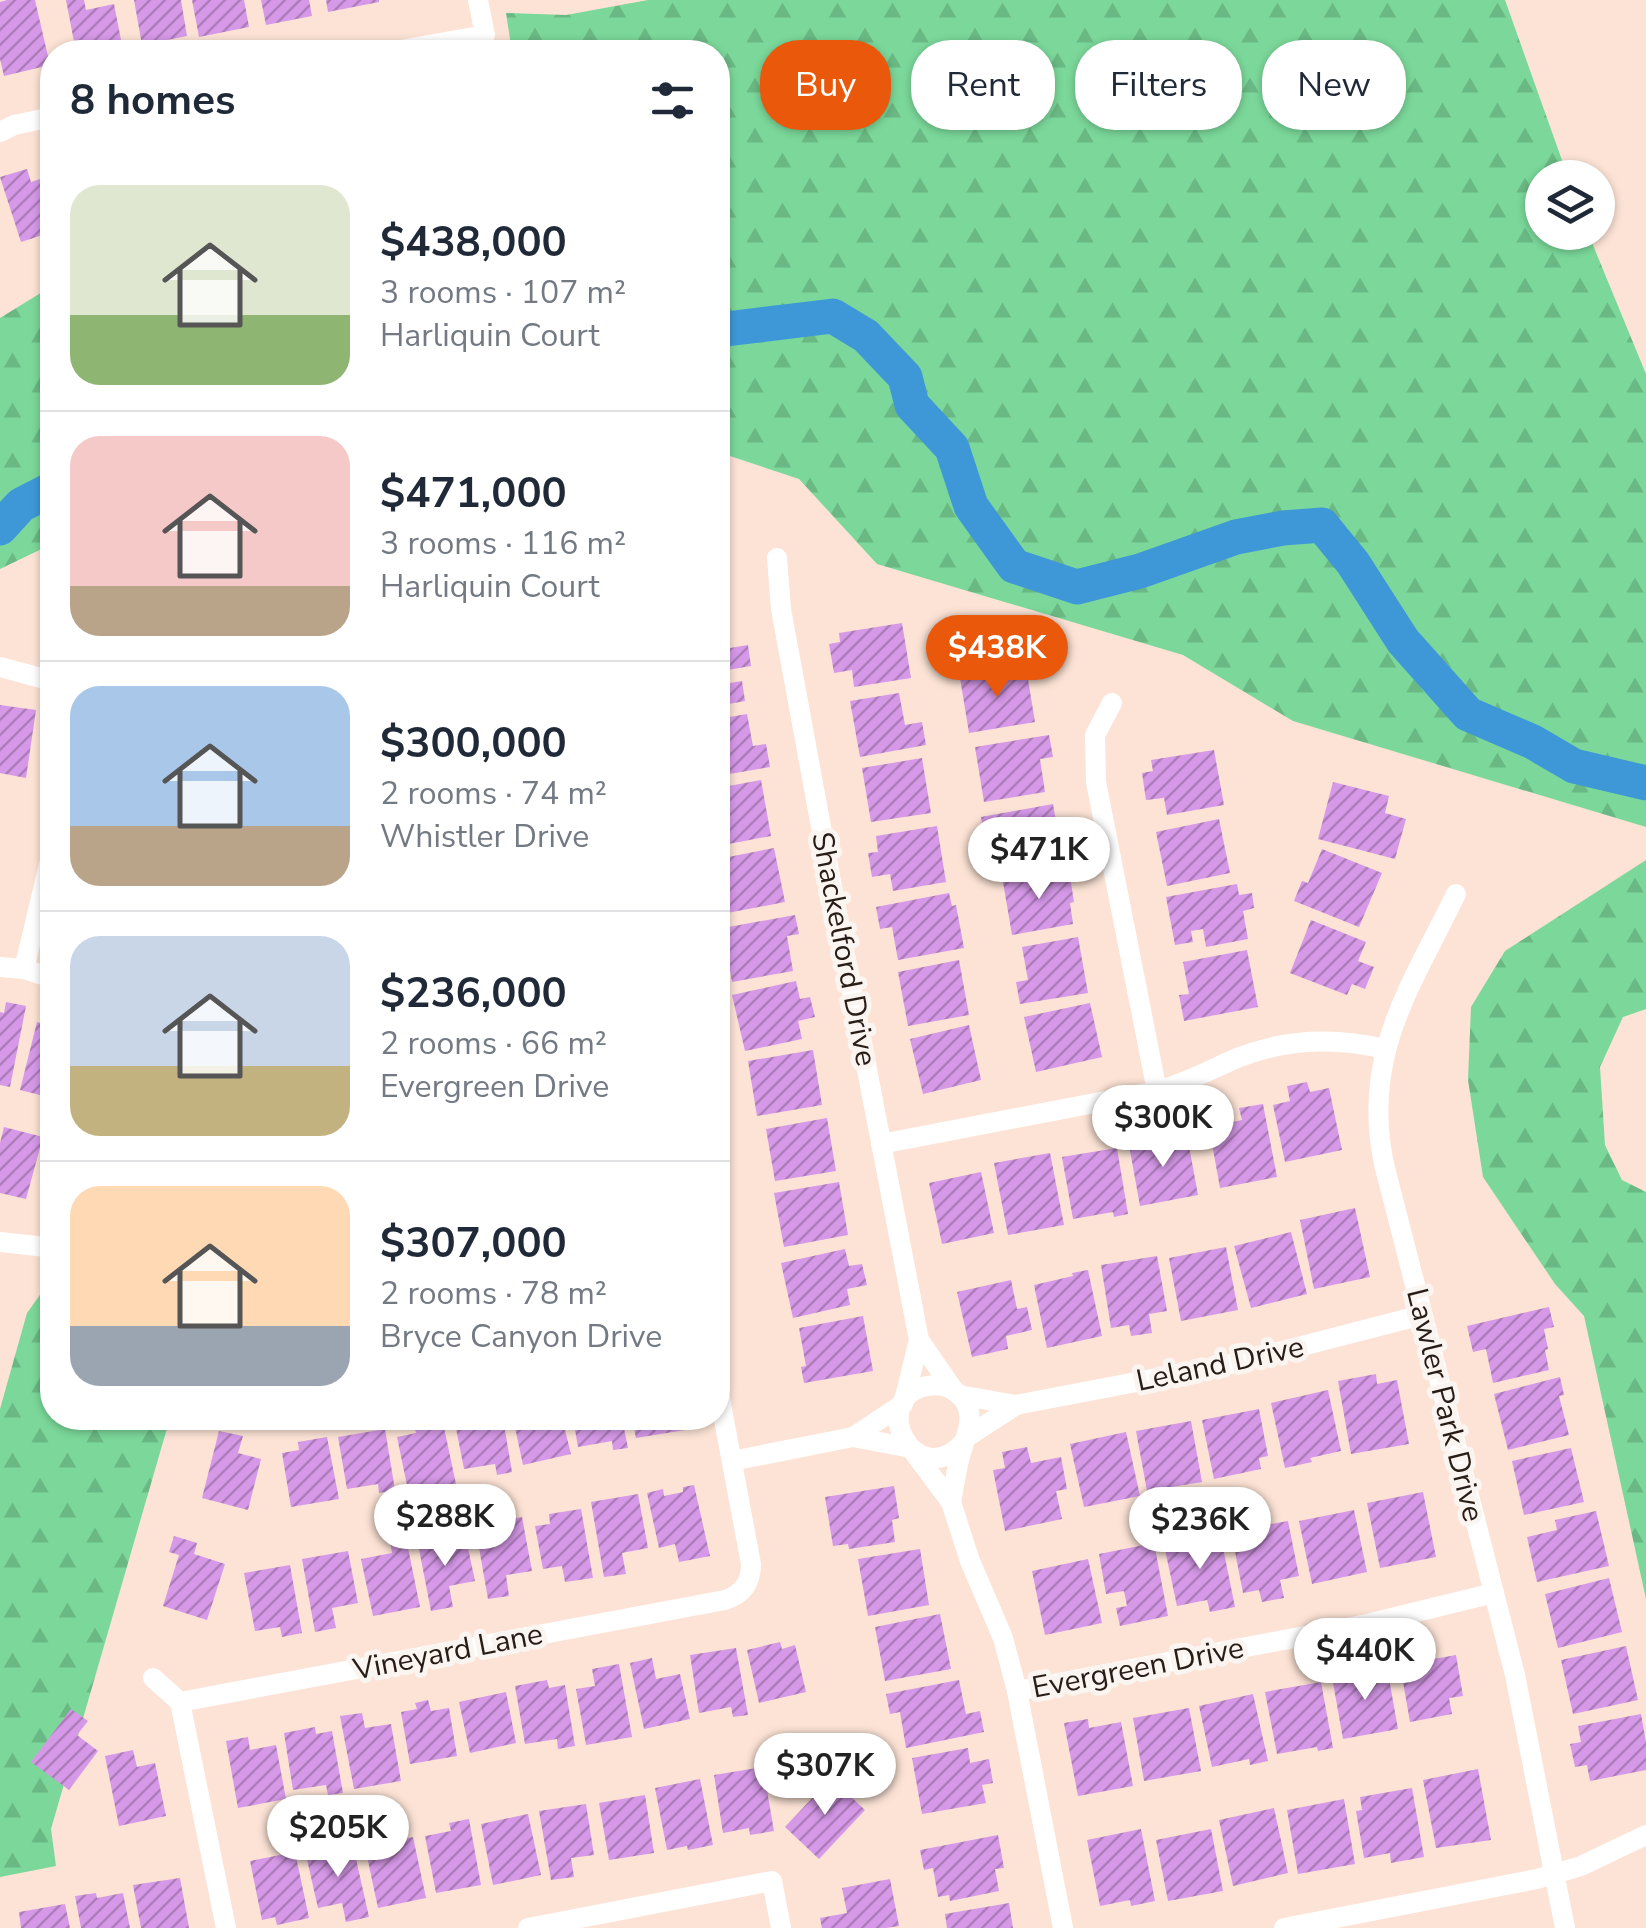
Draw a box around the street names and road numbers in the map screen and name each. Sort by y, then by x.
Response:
street label: Shackelford Drive [801,828,887,1070]
street label: Lawler Park Drive [1396,1284,1494,1526]
street label: Leland Drive [1132,1326,1308,1402]
street label: Vineyard Lane [349,1614,546,1691]
street label: Evergreen Drive [1029,1627,1247,1709]

